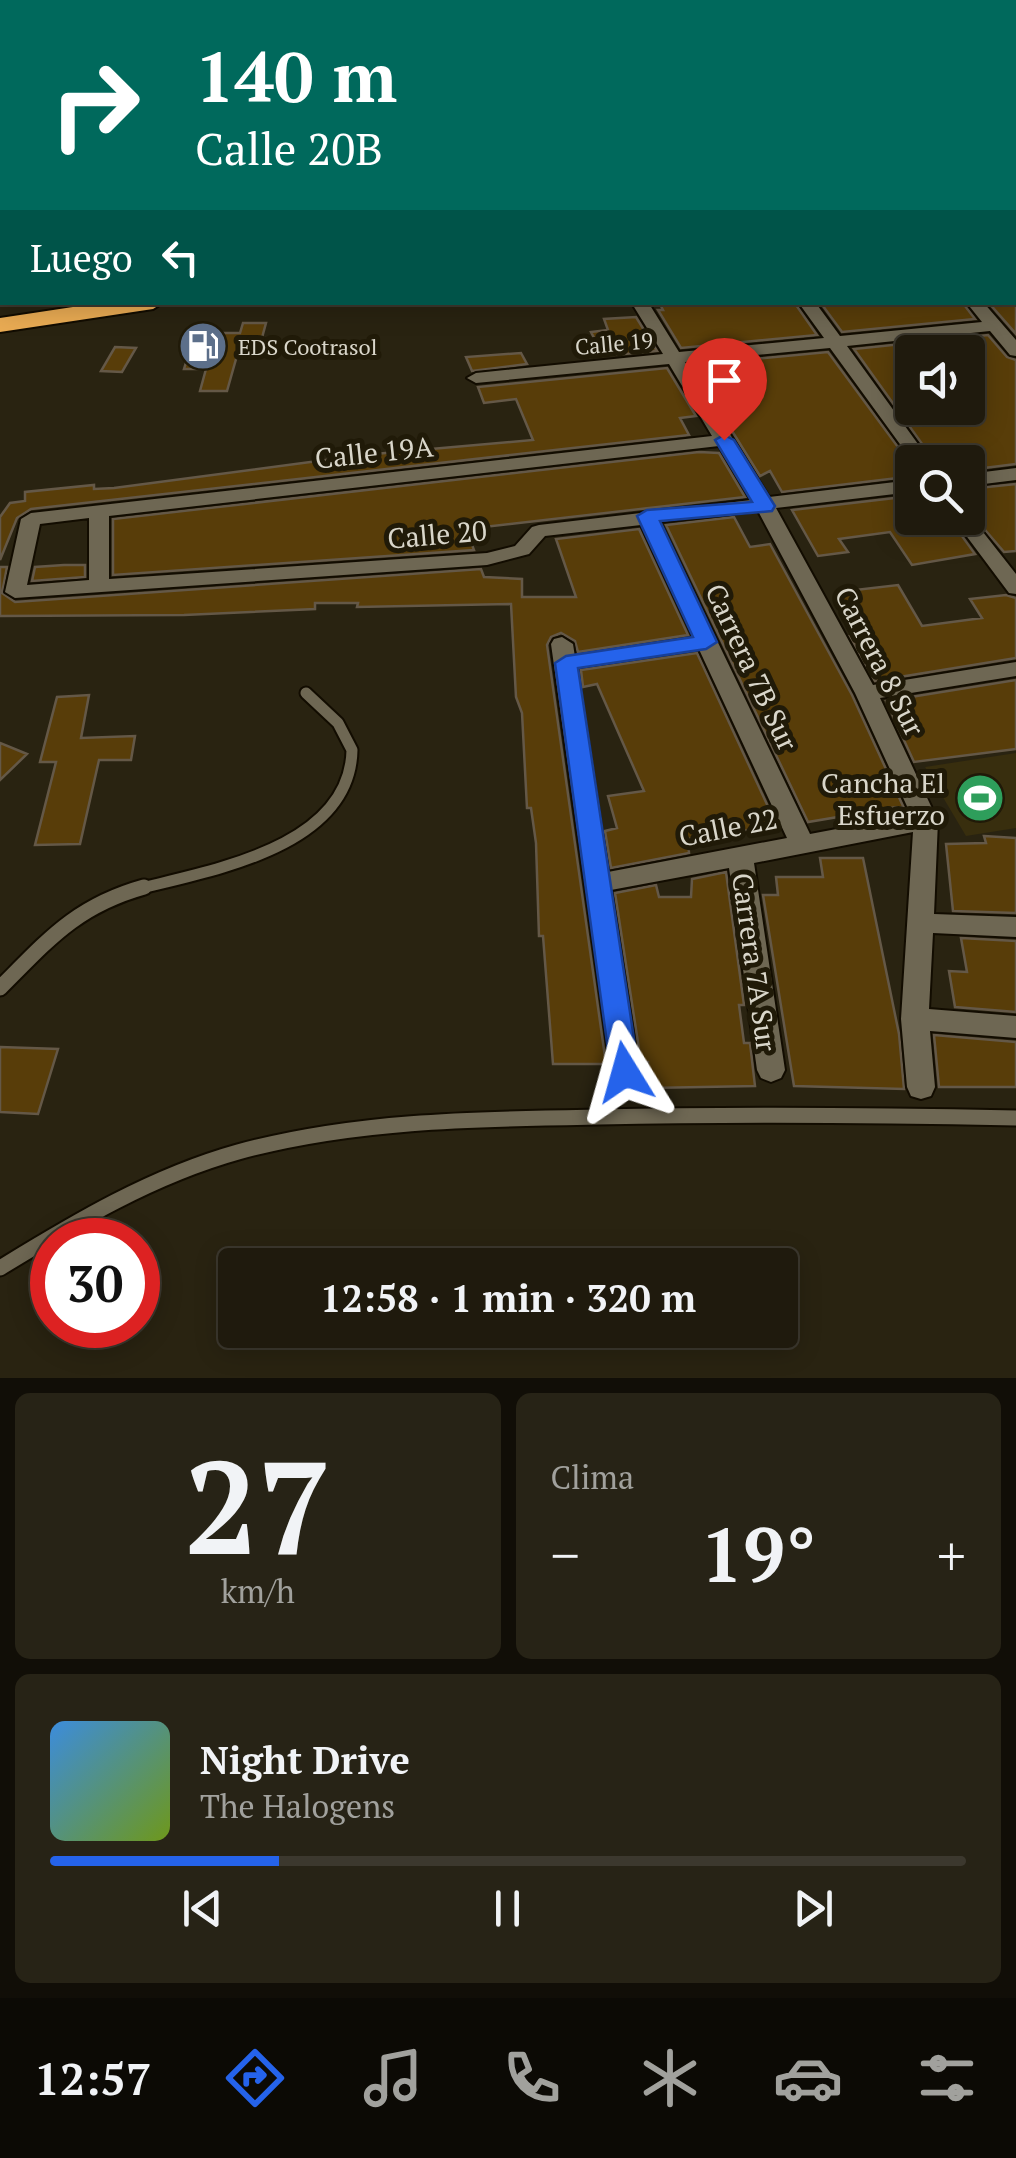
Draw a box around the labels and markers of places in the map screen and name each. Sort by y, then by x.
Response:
fuel station icon: EDS Cootrasol [177,320,229,372]
place label: EDS Cootrasol [238,332,377,361]
pin [682,338,767,441]
place label: Cancha El Esfuerzo [821,764,945,833]
sports icon: Cancha El Esfuerzo [954,772,1006,824]

